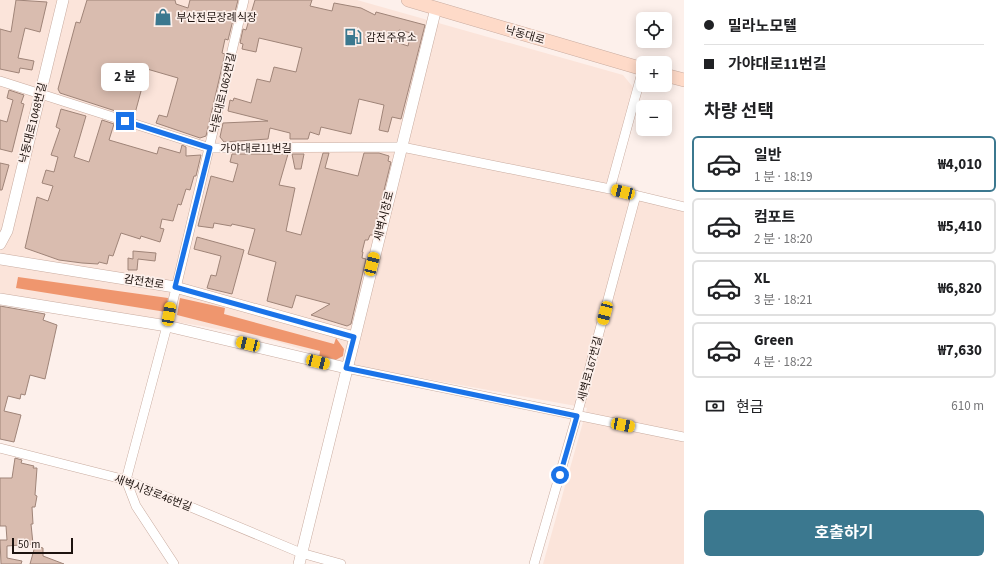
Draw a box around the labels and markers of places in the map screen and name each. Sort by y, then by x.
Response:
shop icon: 부산전문장례식장 [153,7,173,27]
place label: 부산전문장례식장 [176,10,257,25]
fuel station icon: 감전주유소 [343,27,363,47]
place label: 감전주유소 [366,30,417,45]

